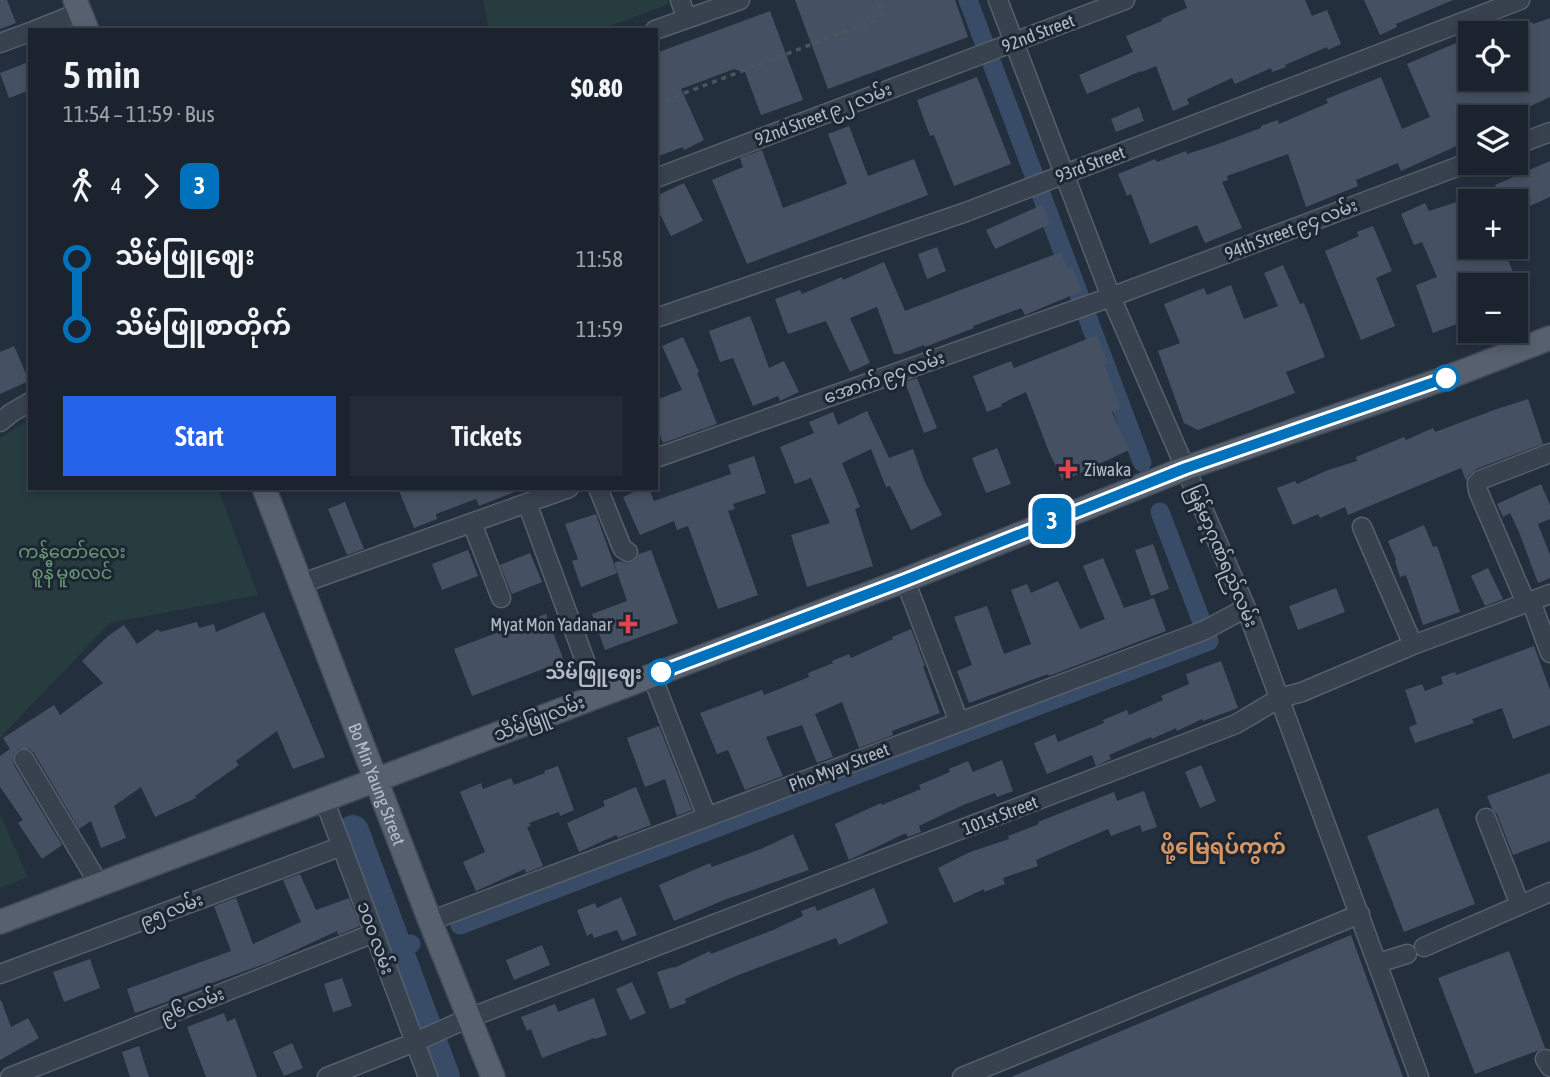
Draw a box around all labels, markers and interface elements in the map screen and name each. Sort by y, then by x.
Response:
street label: 92nd Street [999,10,1077,56]
map controls [1458,21,1528,343]
button: locate [1458,21,1528,91]
text: 5 min [63,53,141,96]
text: $0.80 [571,73,623,103]
street label: 92nd Street ၉၂ လမ်း [751,76,896,154]
text: 11:54 – 11:59 · Bus [63,101,215,127]
button: layers [1458,105,1528,175]
street label: 93rd Street [1052,141,1128,187]
icon: walk [63,167,101,205]
icon: forward [132,167,170,205]
text: 3 [194,172,205,199]
text: 4 [111,173,122,199]
button: + [1458,189,1528,259]
street label: 94th Street ၉၄ လမ်း [1221,192,1362,269]
text: သိမ်ဖြူဈေး [115,241,255,271]
text: 11:58 [576,246,623,272]
button: − [1458,273,1528,343]
text: သိမ်ဖြူစာတိုက် [115,311,291,341]
text: 11:59 [576,316,623,342]
street label: အောက် ၉၄ လမ်း [820,345,949,412]
unlabelled marker [1433,365,1459,391]
button: Start [63,396,336,476]
button: Tickets [350,396,623,476]
marker: Ziwaka [1058,459,1078,479]
place label: Ziwaka [1084,459,1131,480]
street label: မြန်မာ့ဂုဏ်ရည်လမ်း [1179,481,1264,632]
line badge: 3 [1029,498,1075,544]
text: 3 [1046,507,1058,534]
park label: ကန်တော်လေး စူနီ မူစလင် [18,539,126,588]
place label: Myat Mon Yadanar [490,614,613,635]
marker: Myat Mon Yadanar [618,614,638,634]
marker: သိမ်ဖြူဈေး [648,659,674,685]
place label: သိမ်ဖြူဈေး [545,661,642,687]
street label: သိမ်ဖြူလမ်း [489,688,589,750]
street label: Bo Min Yaung Street [345,720,410,848]
street label: Pho Myay Street [786,738,892,796]
street label: 101st Street [959,791,1041,839]
district label: ဖို့မြေရပ်ကွက် [1160,831,1286,864]
street label: ၉၅ လမ်း [136,886,207,936]
street label: ၁၀၀ လမ်း [353,898,401,977]
street label: ၉၆ လမ်း [156,981,229,1032]

